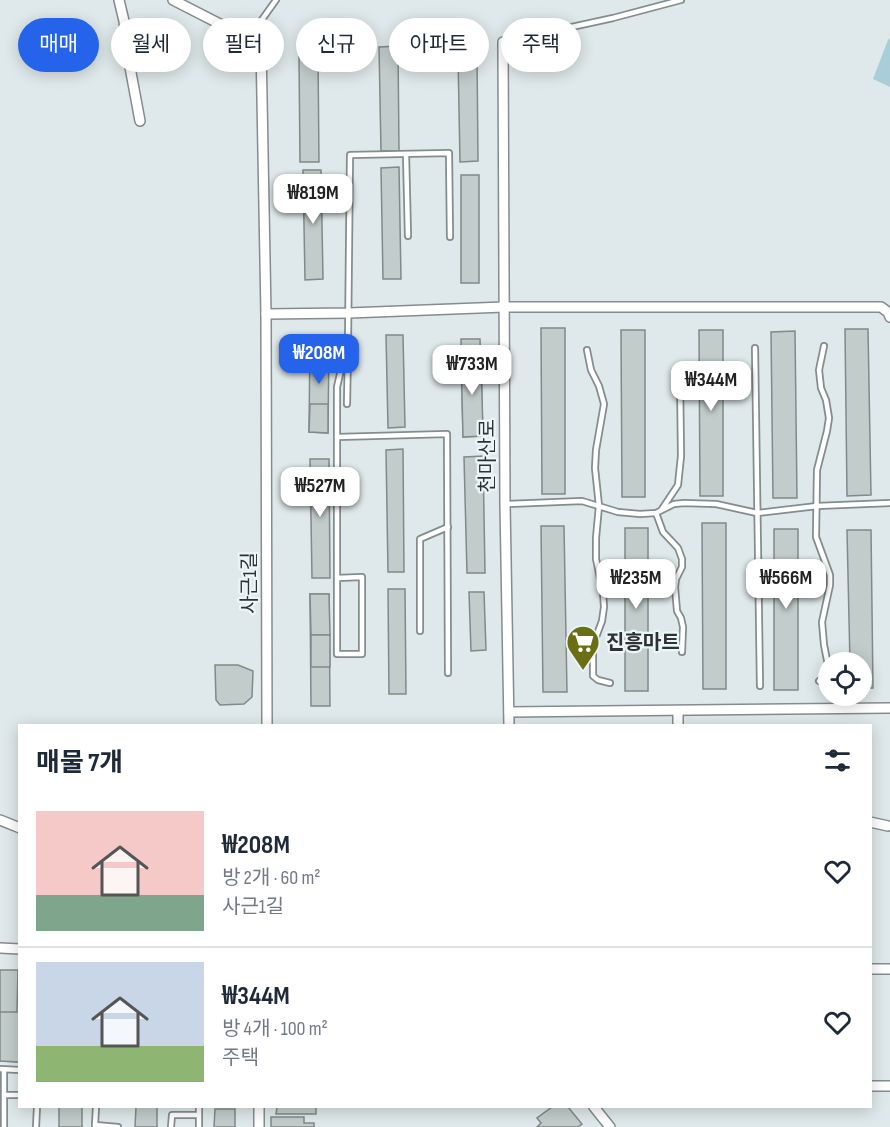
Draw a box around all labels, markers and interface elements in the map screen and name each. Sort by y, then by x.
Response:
chip: 매매 [18,18,99,72]
chip: 월세 [111,18,191,72]
chip: 필터 [203,18,284,72]
chip: 신규 [296,18,377,72]
chip: 아파트 [389,18,489,72]
chip: 주택 [501,18,581,72]
pin: ₩819M [271,174,355,225]
text: ₩819M [287,181,339,205]
pin: ₩208M [277,334,361,385]
text: ₩208M [293,341,345,365]
pin: ₩733M [430,345,514,396]
text: ₩733M [446,352,498,376]
pin: ₩344M [669,361,753,412]
text: ₩344M [685,368,737,392]
street label: 천마산로 [476,419,500,493]
pin: ₩527M [278,467,362,518]
text: ₩527M [295,474,345,498]
street label: 사근1길 [238,552,262,614]
pin: ₩235M [594,559,678,610]
pin: ₩566M [744,559,828,610]
text: ₩235M [611,566,661,590]
text: ₩566M [760,566,812,590]
supermarket icon: 진흥마트 [565,624,601,671]
place label: 진흥마트 [606,631,680,655]
map controls [818,652,872,706]
button: locate [818,652,872,706]
icon: filters [821,744,854,777]
text: 매물 7개 [36,748,123,779]
text: ₩208M [222,830,290,861]
icon: home [84,835,156,907]
icon: heart [821,855,854,888]
text: 방 2개 · 60 m² [222,866,320,890]
text: 사근1길 [222,895,284,919]
text: ₩344M [222,981,290,1012]
icon: home [84,986,156,1058]
icon: heart [821,1006,854,1039]
text: 방 4개 · 100 m² [222,1017,328,1041]
text: 주택 [222,1046,259,1070]

